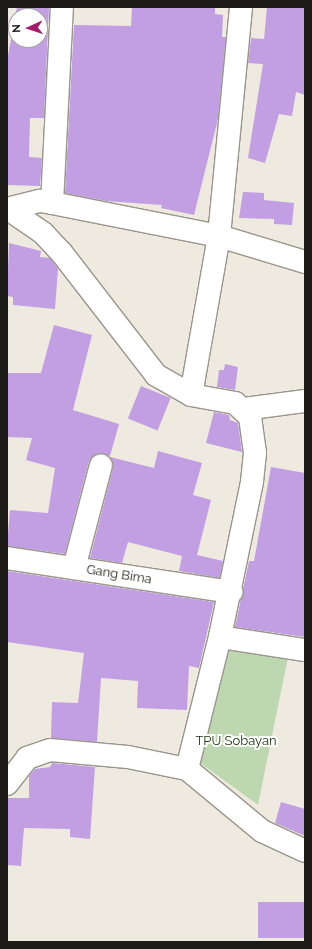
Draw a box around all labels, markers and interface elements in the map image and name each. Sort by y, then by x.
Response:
north arrow [8,8,48,48]
text: N [10,24,23,33]
street label: Gang Bima [85,562,153,588]
park label: TPU Sobayan [195,733,277,749]

